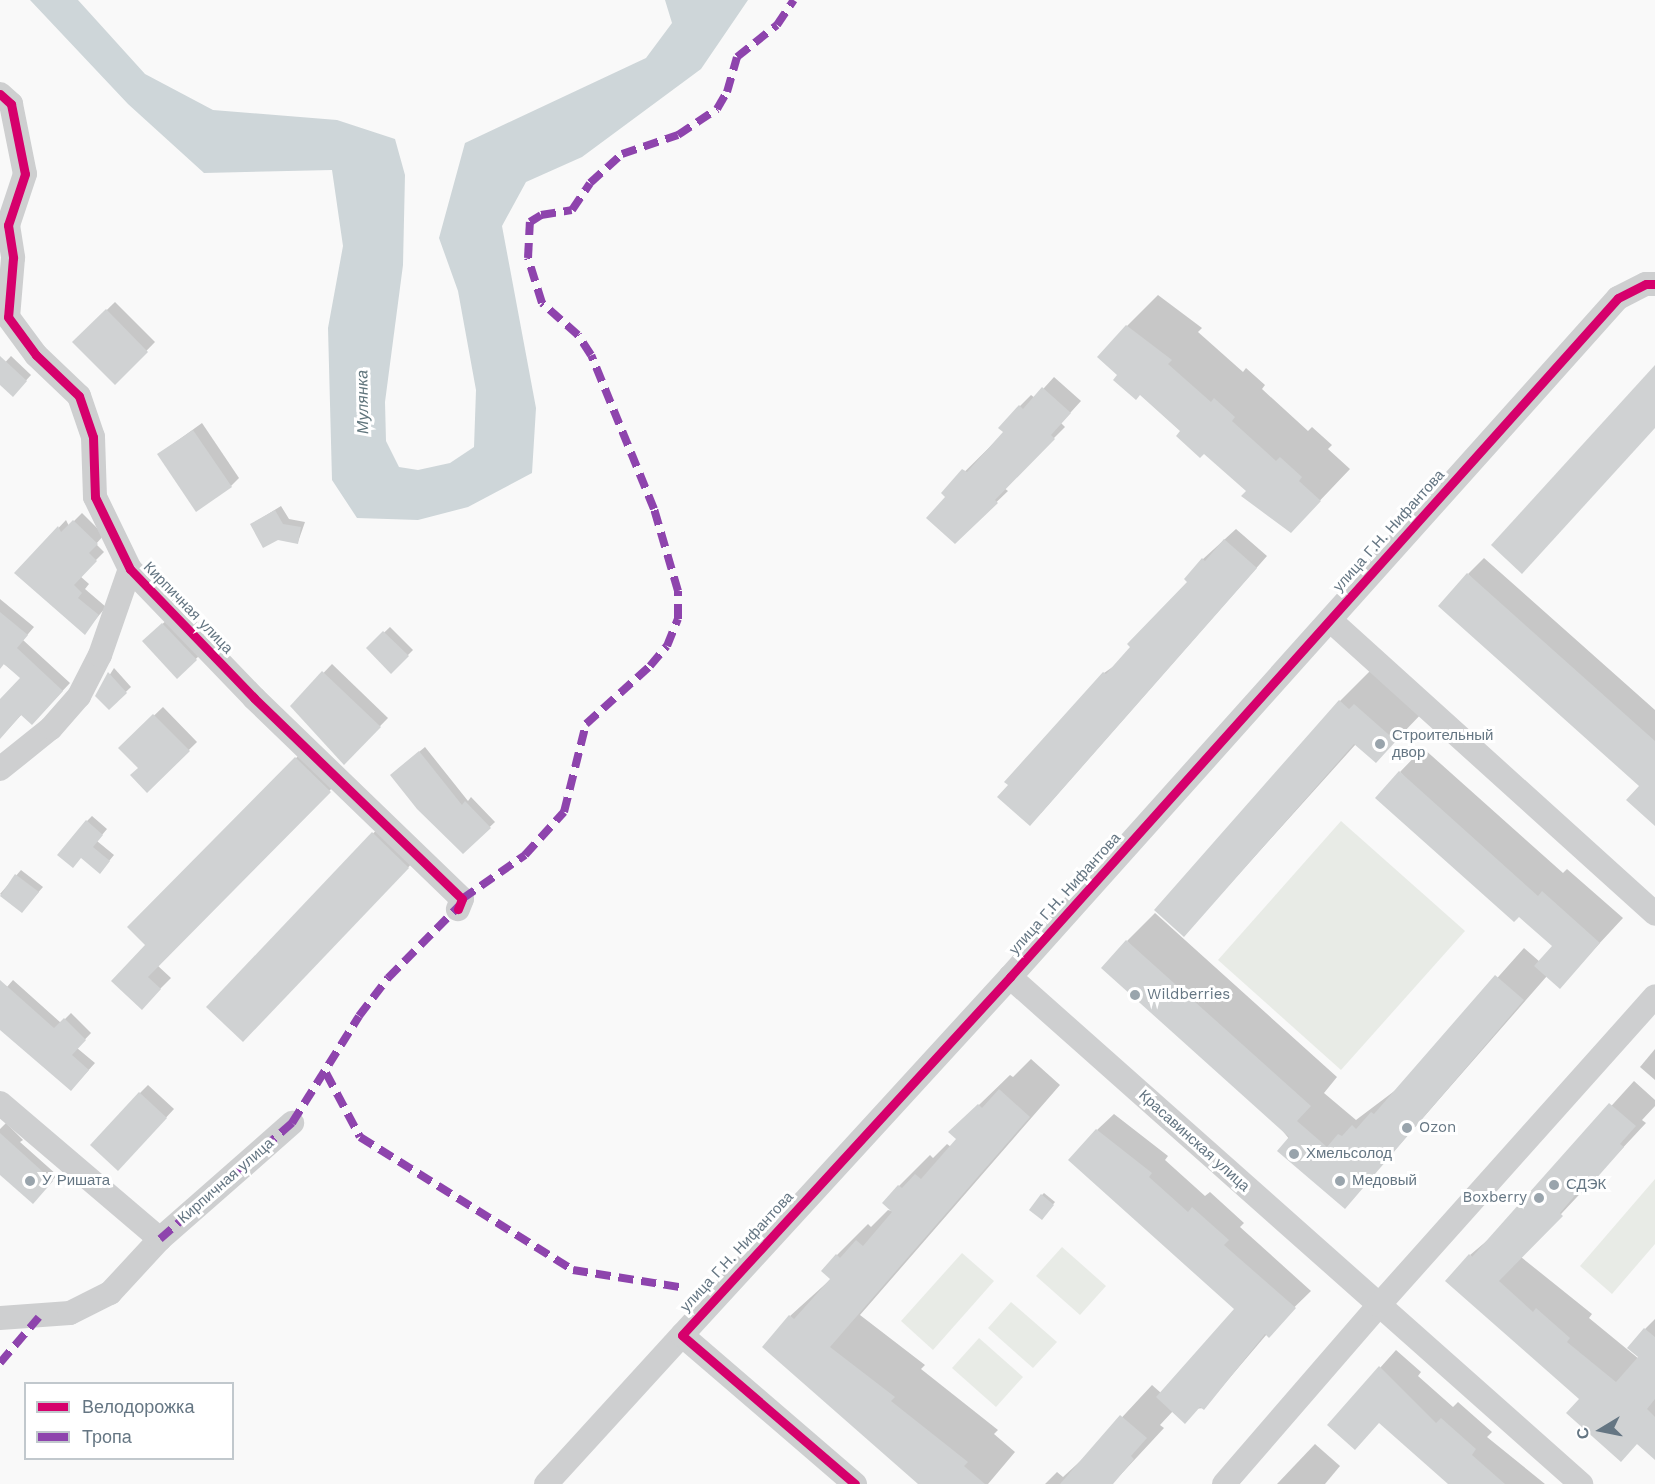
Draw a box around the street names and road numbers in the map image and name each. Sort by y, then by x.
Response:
street label: улица Г.Н. Нифантова [1330,466,1448,596]
street label: Кирпичная улица [140,558,236,658]
street label: улица Г.Н. Нифантова [1006,829,1124,959]
street label: Красавинская улица [1135,1086,1253,1196]
street label: Кирпичная улица [174,1135,278,1227]
street label: улица Г.Н. Нифантова [677,1188,797,1316]

